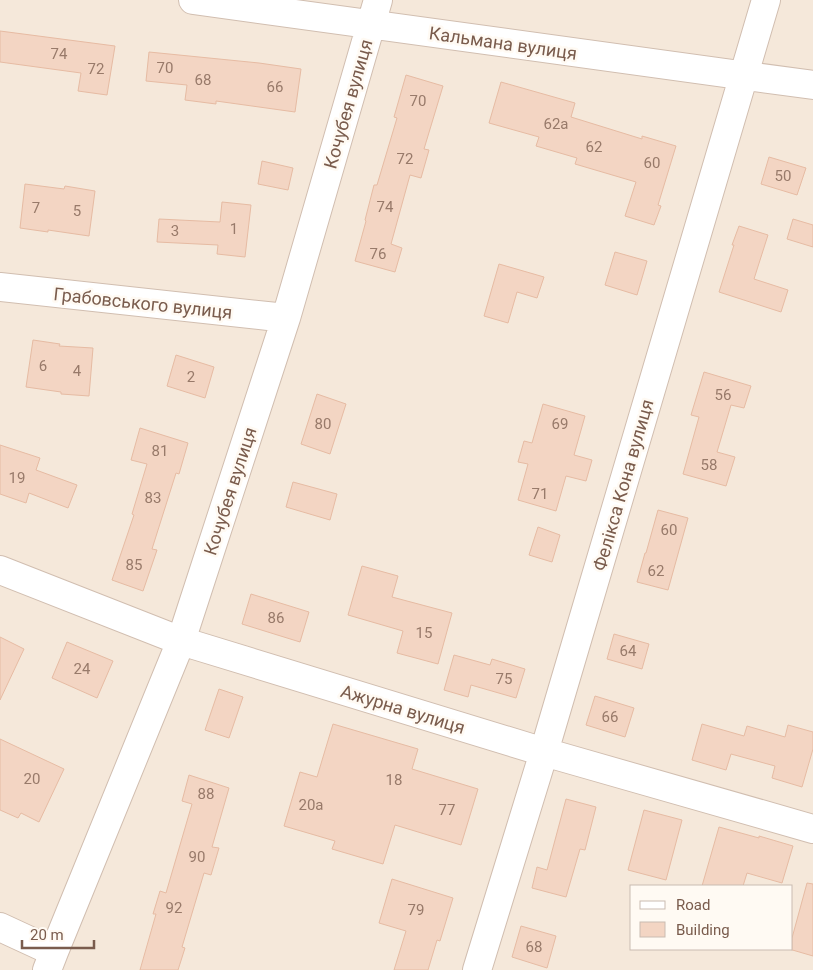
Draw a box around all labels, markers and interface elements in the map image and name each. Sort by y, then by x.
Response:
street label: Кальмана вулиця [428,22,578,64]
street label: Кочубея вулиця [319,37,377,171]
house number: 74 [51,45,68,63]
house number: 70 [157,59,173,77]
house number: 72 [88,60,104,78]
house number: 68 [195,71,211,89]
house number: 66 [267,78,283,96]
house number: 70 [410,92,426,110]
house number: 62а [543,115,569,133]
house number: 62 [586,138,602,156]
house number: 72 [397,150,413,168]
house number: 60 [644,154,660,172]
house number: 50 [775,167,791,185]
house number: 74 [377,198,394,216]
house number: 7 [32,199,40,217]
house number: 5 [73,202,81,220]
house number: 1 [230,220,238,238]
house number: 3 [171,222,179,240]
house number: 76 [370,245,386,263]
street label: Грабовського вулиця [53,283,233,323]
house number: 6 [39,357,47,375]
house number: 4 [73,362,82,380]
house number: 2 [187,368,195,386]
house number: 56 [715,386,731,404]
street label: Фелікса Кона вулиця [588,397,658,573]
house number: 80 [315,415,331,433]
house number: 69 [552,415,568,433]
street label: Кочубея вулиця [199,424,261,558]
house number: 81 [152,442,168,460]
house number: 58 [701,456,717,474]
house number: 19 [9,469,25,487]
house number: 71 [532,485,548,503]
house number: 83 [145,489,161,507]
house number: 60 [661,521,677,539]
house number: 85 [126,556,142,574]
house number: 62 [648,562,664,580]
house number: 86 [268,609,284,627]
house number: 15 [416,624,432,642]
house number: 64 [620,642,637,660]
house number: 24 [74,660,91,678]
house number: 75 [496,670,512,688]
street label: Ажурна вулиця [338,680,468,738]
house number: 66 [602,708,618,726]
house number: 20 [24,770,40,788]
house number: 18 [386,771,402,789]
house number: 88 [198,785,214,803]
house number: 20а [298,796,324,814]
house number: 77 [439,801,455,819]
house number: 90 [189,848,205,866]
legend [630,885,793,950]
text: Road [676,896,710,914]
house number: 92 [166,899,182,917]
house number: 79 [408,901,424,919]
scale bar [22,918,95,950]
text: Building [676,921,730,939]
text: 20 m [30,926,64,944]
house number: 68 [526,938,542,956]

